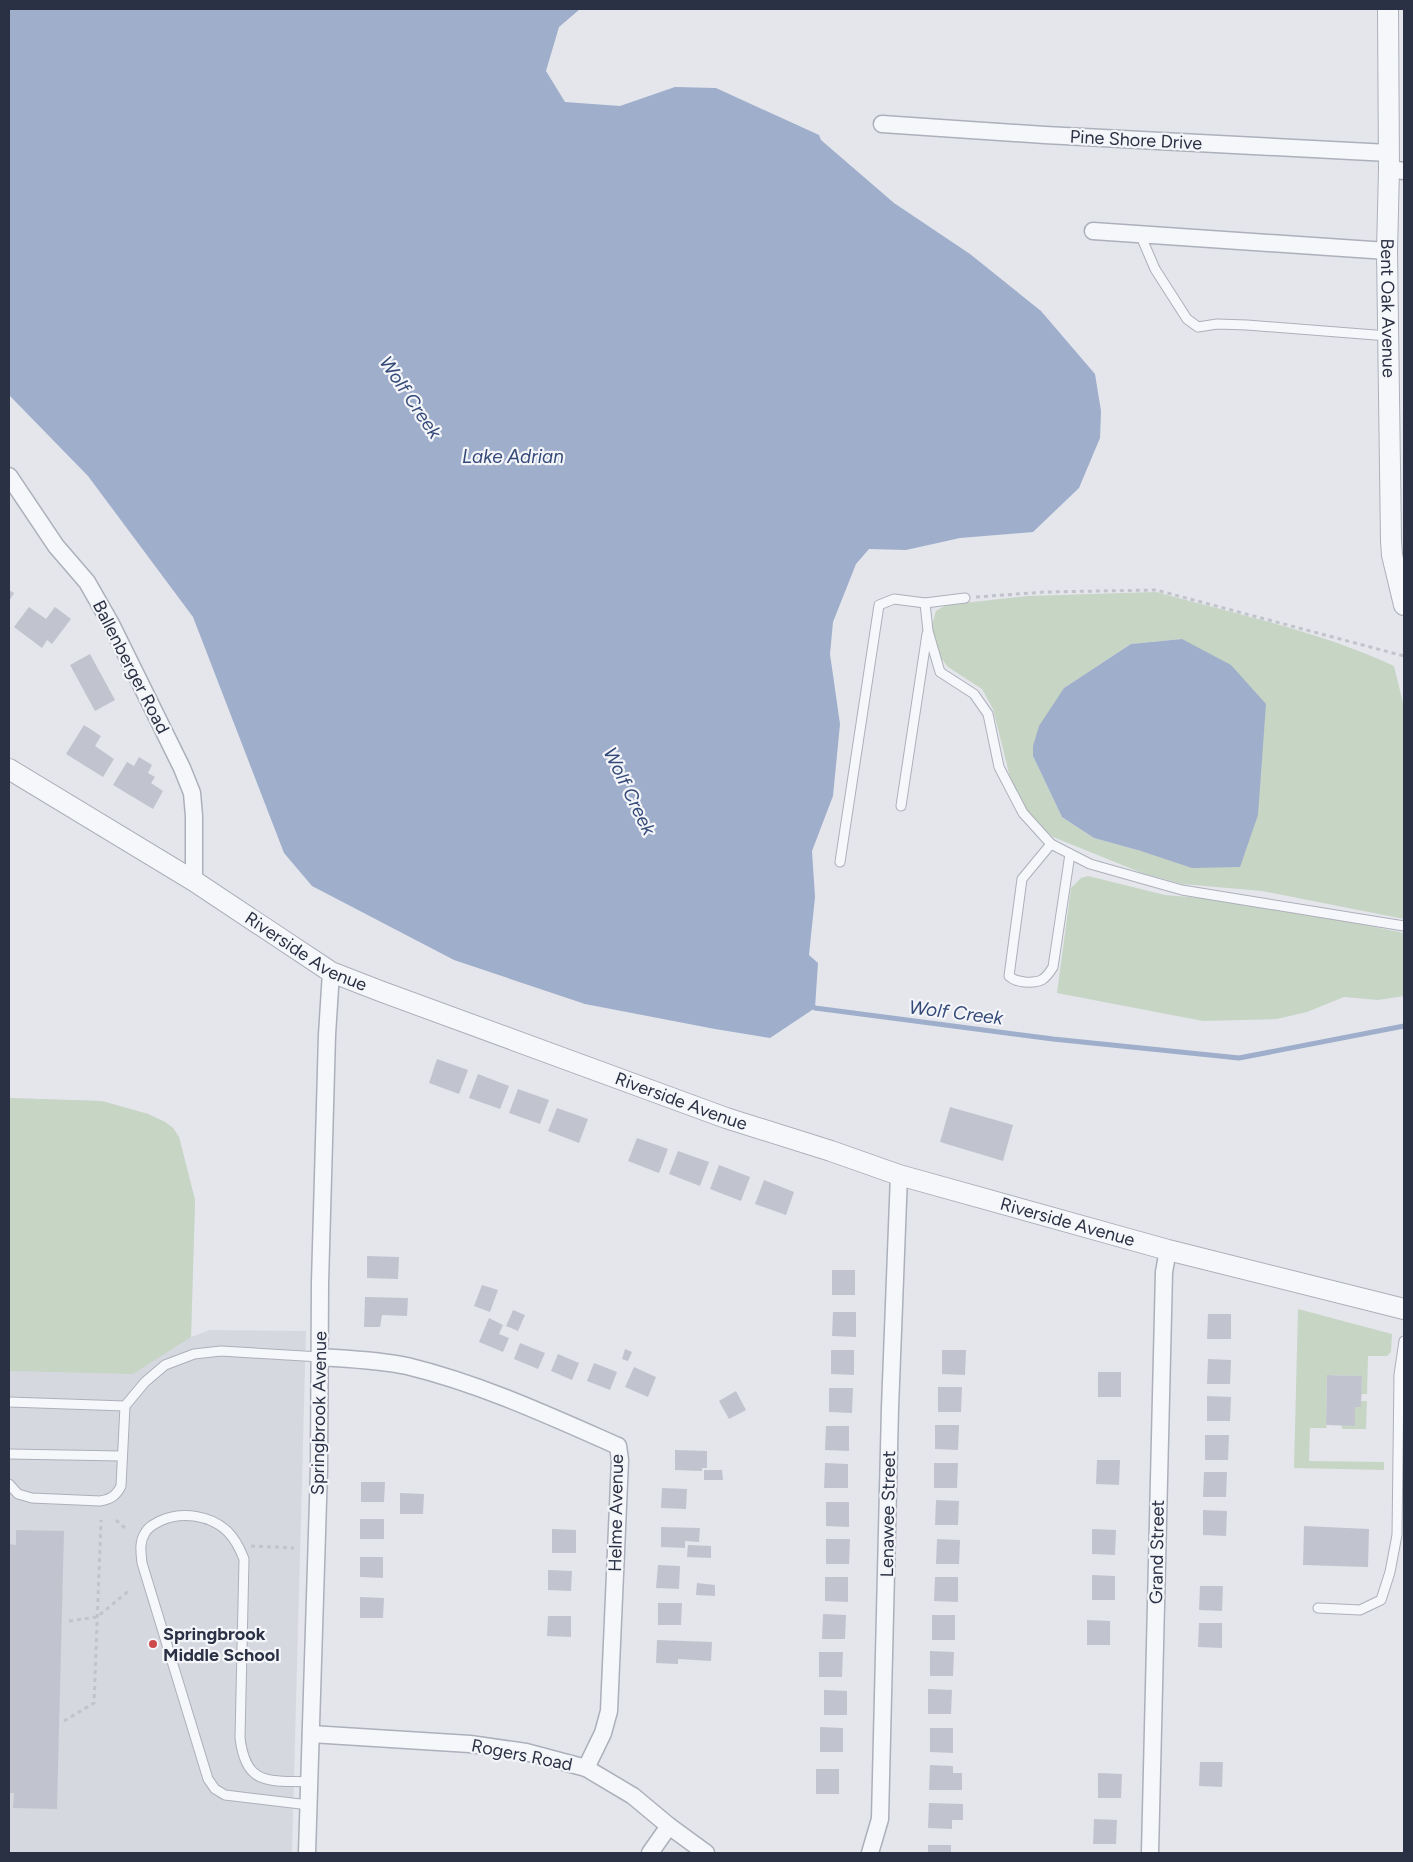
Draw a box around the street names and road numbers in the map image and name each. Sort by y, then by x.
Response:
street label: Pine Shore Drive [1069,126,1203,154]
street label: Bent Oak Avenue [1376,238,1400,378]
street label: Ballenberger Road [88,597,174,737]
street label: Riverside Avenue [241,907,370,996]
street label: Riverside Avenue [612,1067,750,1135]
street label: Riverside Avenue [998,1193,1138,1251]
street label: Springbrook Avenue [307,1331,331,1495]
street label: Lenawee Street [876,1450,900,1578]
street label: Helme Avenue [604,1454,628,1572]
street label: Grand Street [1145,1499,1169,1604]
street label: Rogers Road [470,1734,574,1776]

